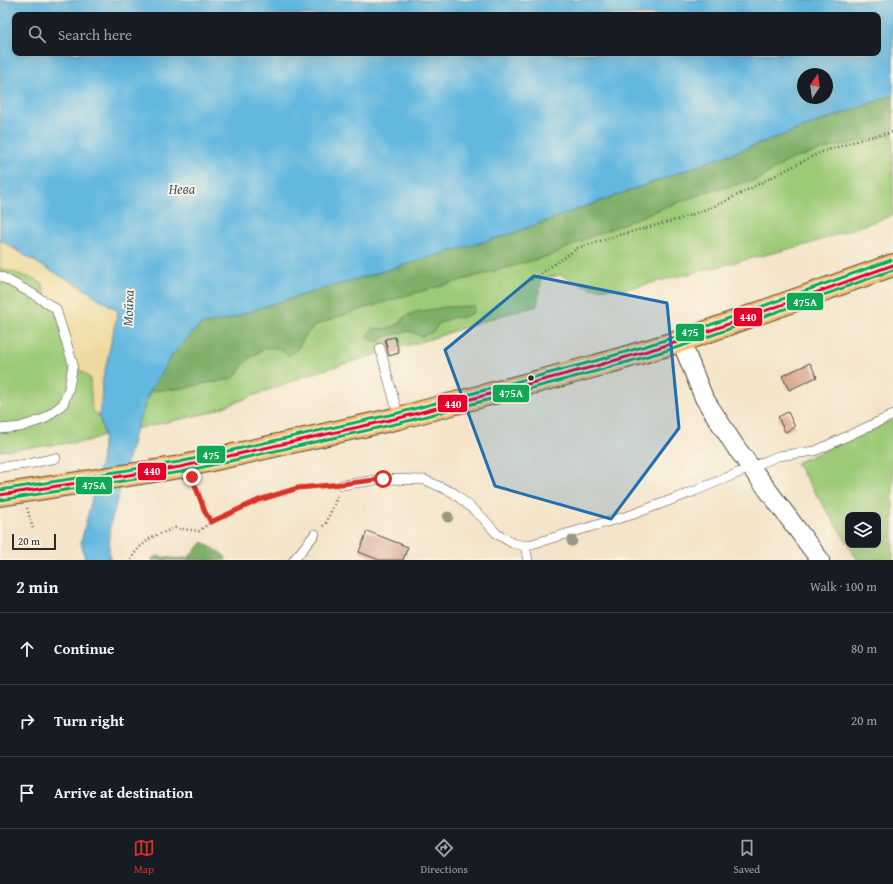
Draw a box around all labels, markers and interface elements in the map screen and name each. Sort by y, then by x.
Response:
search box [12,12,881,56]
icon: search [26,23,48,45]
text: Search here [58,24,132,45]
north arrow [797,68,833,104]
water label: Нева [169,179,196,199]
water label: Мойка [117,289,139,327]
line badge: 475А [786,292,824,311]
text: 475А [793,294,817,310]
line badge: 440 [733,307,763,327]
text: 440 [739,309,757,325]
line badge: 475 [675,323,705,342]
text: 475 [681,324,699,340]
unlabelled marker [526,373,536,383]
line badge: 475А [492,384,530,403]
text: 475А [499,385,523,401]
line badge: 440 [437,394,468,413]
text: 440 [444,396,462,412]
line badge: 475 [196,445,226,464]
text: 475 [202,447,220,463]
line badge: 440 [137,462,167,481]
text: 440 [143,463,161,479]
route end [183,468,201,486]
route start [374,470,392,488]
line badge: 475А [75,476,113,495]
text: 475А [82,477,106,493]
map controls [845,512,881,548]
button: layers [845,512,881,548]
scale bar [12,532,56,551]
text: 20 m [18,533,40,549]
text: 2 min [16,574,58,599]
text: Walk · 100 m [810,577,877,596]
icon: ahead [16,638,38,660]
text: Continue [54,638,115,659]
text: 80 m [851,639,877,658]
icon: right [16,710,38,732]
text: Turn right [54,710,125,731]
text: 20 m [851,711,877,730]
icon: arrive [16,782,38,804]
text: Arrive at destination [54,782,193,803]
tab: Map [133,837,155,877]
tab: Directions [421,837,468,877]
tab: Saved [733,837,760,877]

